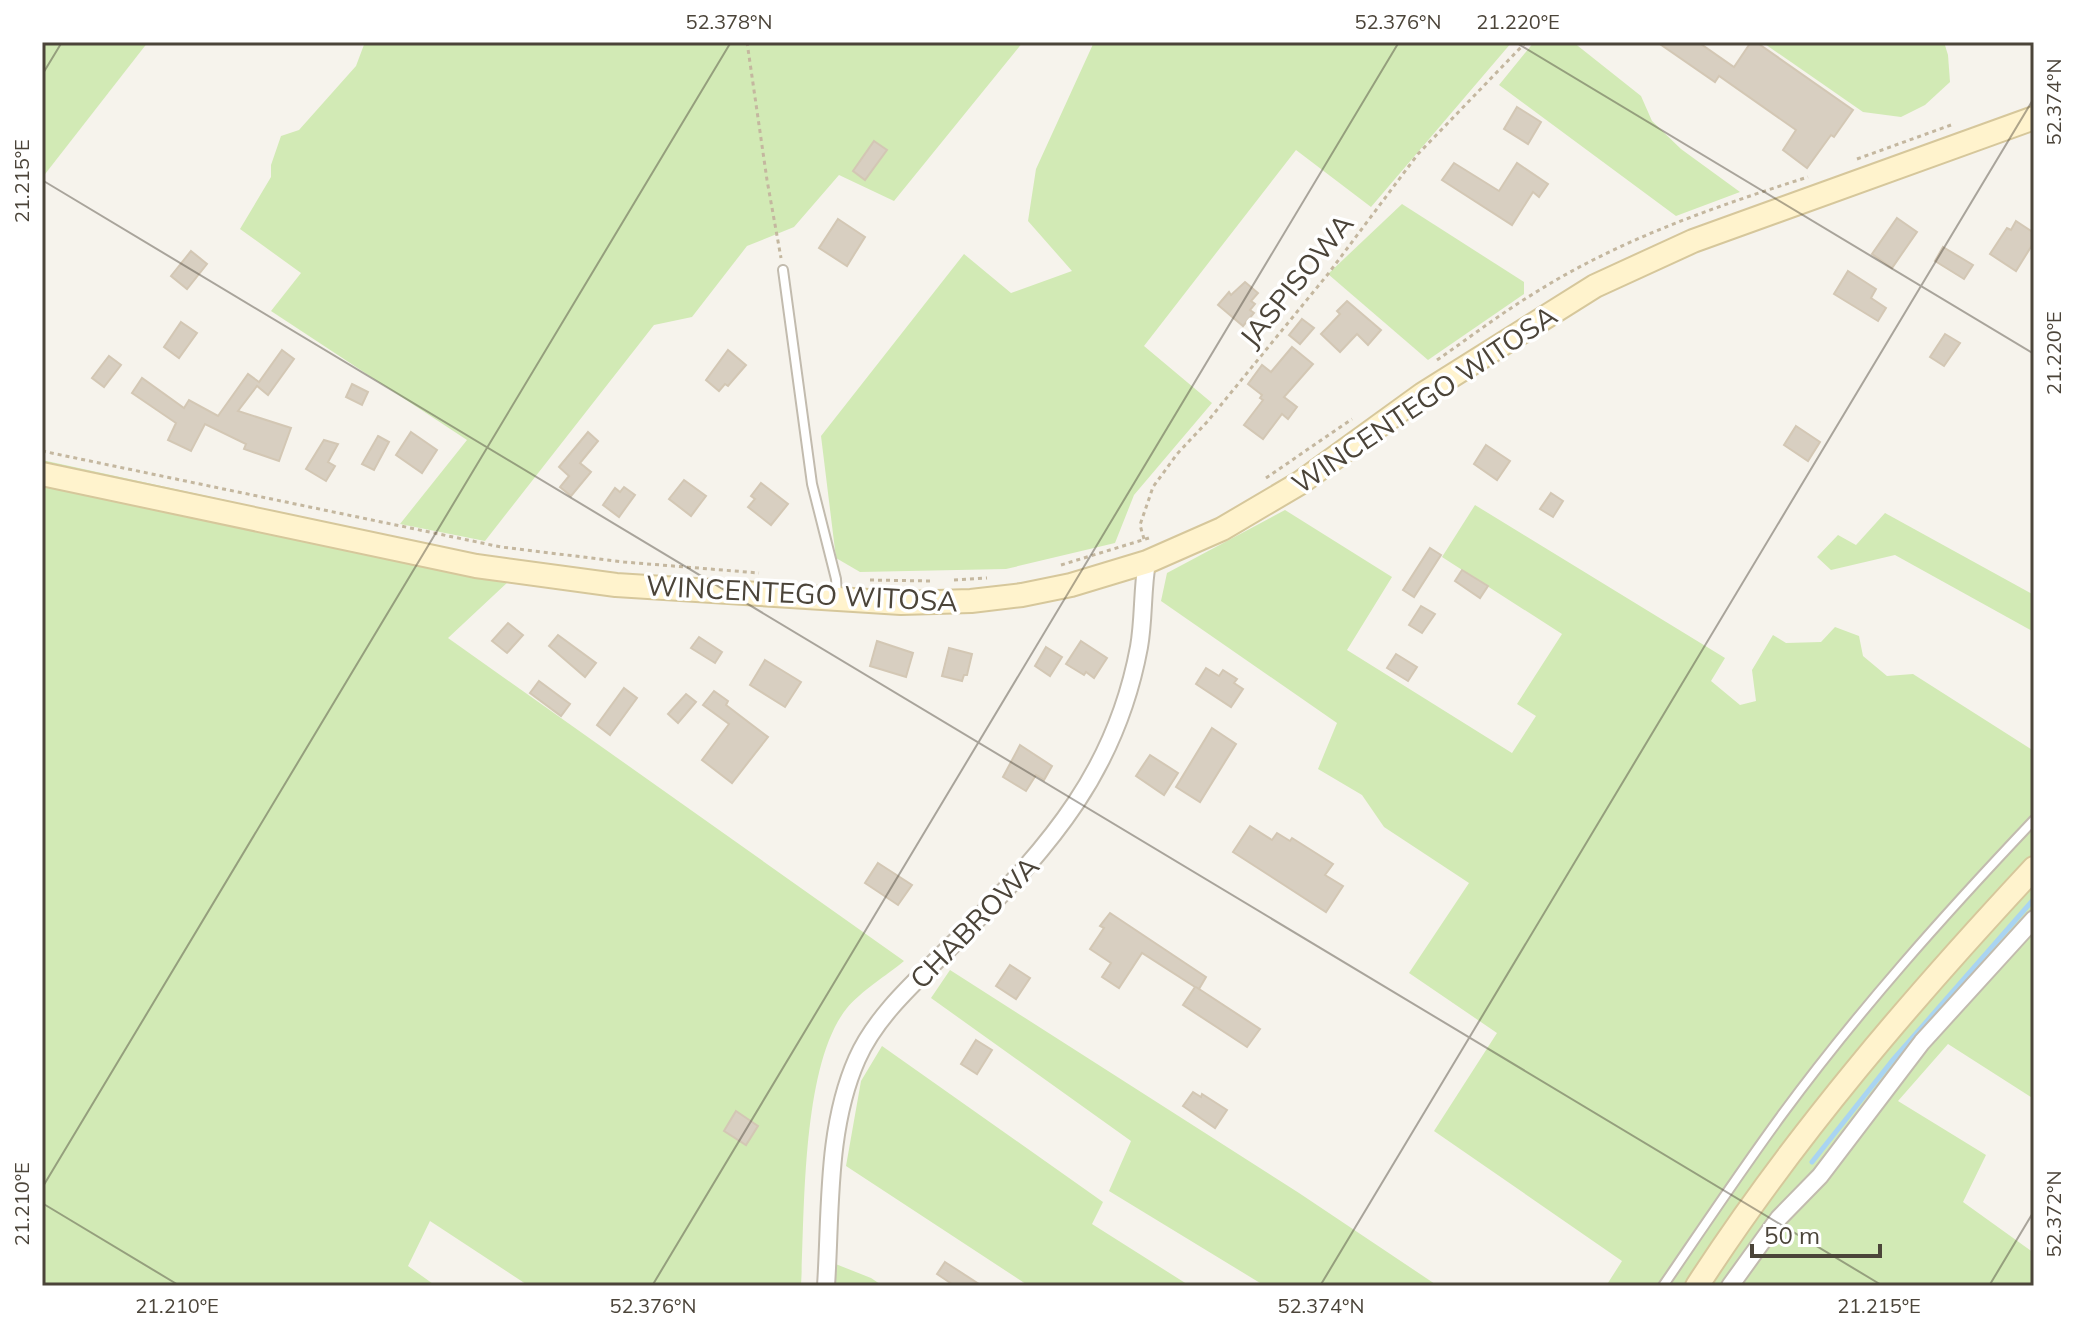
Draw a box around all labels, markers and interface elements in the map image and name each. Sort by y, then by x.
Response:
text: 52.378°N [686,9,772,34]
text: 52.376°N [1355,9,1441,34]
text: 21.220°E [1476,9,1560,34]
text: 52.374°N [2041,59,2066,145]
text: 21.215°E [9,139,34,223]
street label: JASPISOWA [1232,206,1361,354]
street label: WINCENTEGO WITOSA [1285,297,1564,501]
text: 21.220°E [2041,311,2066,395]
street label: WINCENTEGO WITOSA [645,567,959,619]
street label: CHABROWA [902,848,1046,996]
text: 21.210°E [9,1162,34,1246]
text: 52.372°N [2041,1171,2066,1257]
scale bar [1752,1208,1880,1258]
text: 50 m [1764,1220,1820,1250]
text: 21.210°E [135,1293,219,1318]
text: 52.376°N [610,1293,696,1318]
text: 52.374°N [1278,1293,1364,1318]
text: 21.215°E [1837,1293,1921,1318]

